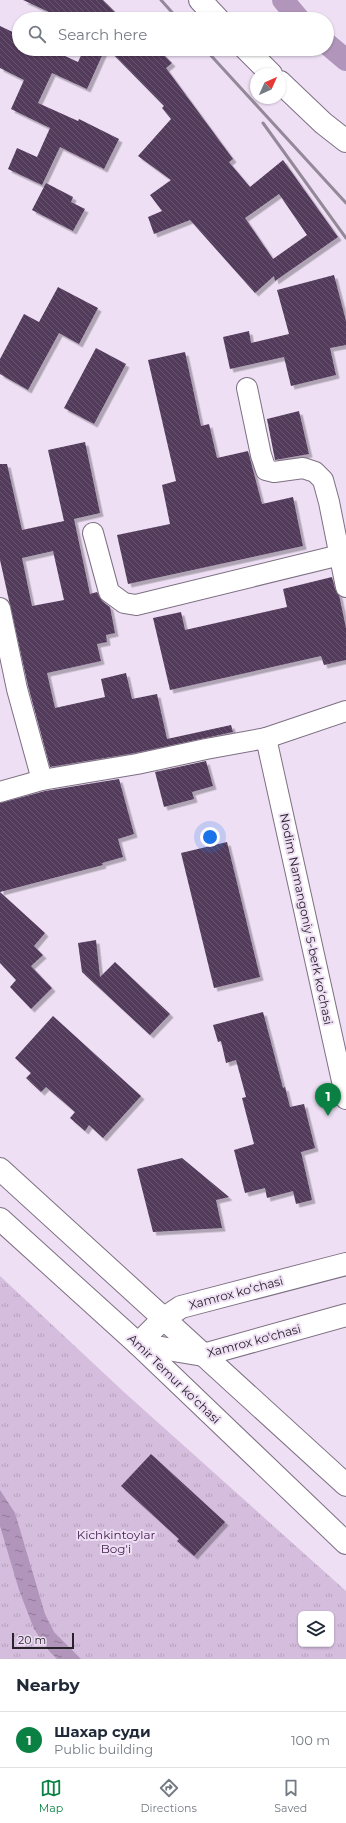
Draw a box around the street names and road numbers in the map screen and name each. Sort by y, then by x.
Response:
street label: Nodim Namangoniy 5-berk koʻchasi [277,812,336,1026]
street label: Xamrox koʻchasi [187,1273,285,1312]
street label: Xamrox ko'chasi [205,1321,302,1360]
street label: Amir Temur koʻchasi [125,1331,224,1427]

